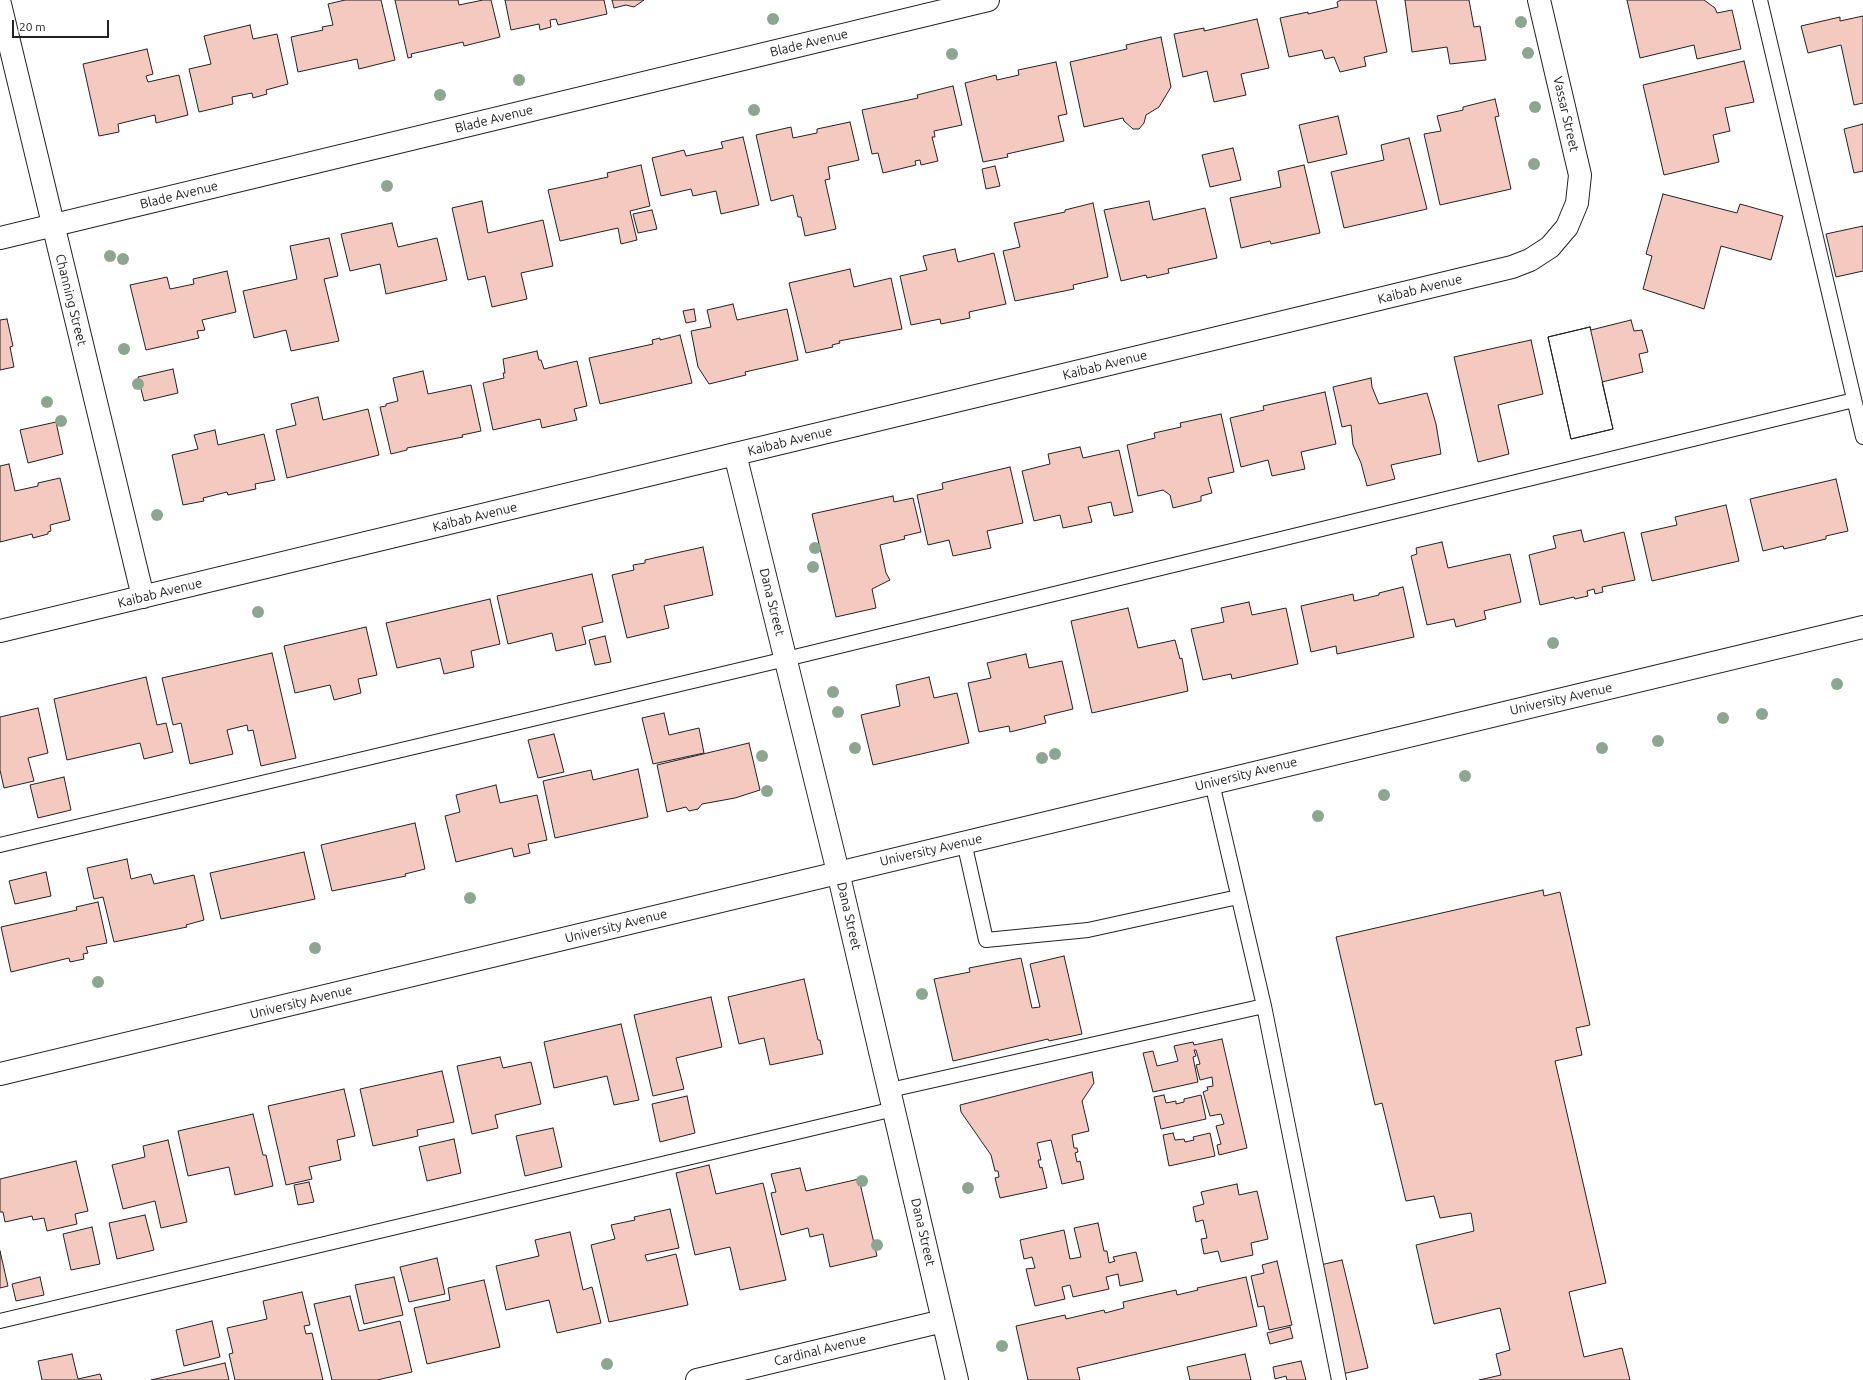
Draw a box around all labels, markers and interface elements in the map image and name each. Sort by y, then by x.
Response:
scale bar [14,12,111,38]
text: 20 m [19,20,46,33]
street label: Blade Avenue [768,26,850,60]
street label: Vassar Street [1550,75,1582,153]
street label: Blade Avenue [453,102,535,136]
street label: Blade Avenue [138,178,220,212]
street label: Channing Street [52,252,90,348]
street label: Kaibab Avenue [1376,271,1464,307]
street label: Kaibab Avenue [1061,347,1149,383]
street label: Kaibab Avenue [746,423,834,459]
street label: Kaibab Avenue [431,499,519,535]
street label: Dana Street [756,567,788,637]
street label: Kaibab Avenue [116,575,204,611]
street label: University Avenue [1508,680,1614,718]
street label: University Avenue [1193,754,1299,794]
street label: University Avenue [878,831,984,869]
street label: Dana Street [834,881,864,951]
street label: University Avenue [563,906,669,946]
street label: University Avenue [248,982,354,1022]
street label: Dana Street [908,1197,938,1267]
street label: Cardinal Avenue [772,1331,868,1369]

